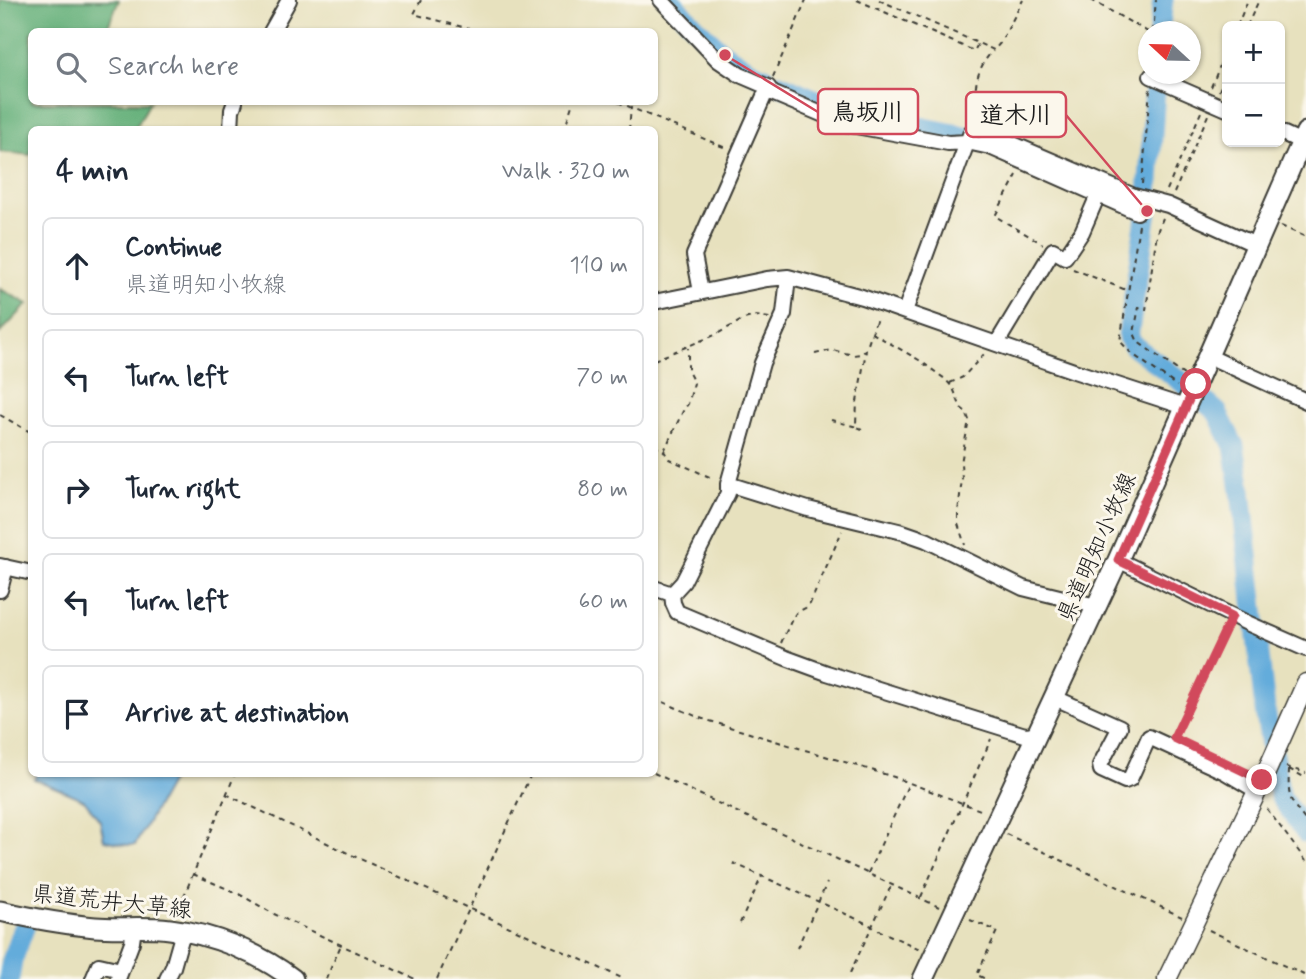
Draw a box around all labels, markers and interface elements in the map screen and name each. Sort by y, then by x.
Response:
north arrow [1138,21,1201,84]
map controls [1222,21,1285,147]
button: + [1222,21,1285,84]
search box [28,28,658,105]
icon: search [52,48,90,86]
text: Search here [108,50,239,84]
button: − [1222,84,1285,147]
callout: 鳥坂川 [818,89,918,134]
callout: 道木川 [966,92,1066,137]
text: 鳥坂川 [832,98,904,129]
text: 道木川 [980,101,1052,132]
text: 4 min [56,152,129,191]
text: Walk · 320 m [502,157,630,187]
text: Continue [125,231,222,265]
icon: ahead [58,247,96,285]
text: 110 m [569,251,628,281]
text: 県道明知小牧線 [125,271,286,301]
icon: left [58,359,96,397]
text: Turn left [125,361,229,395]
text: 70 m [576,363,628,393]
route start [1180,368,1211,399]
street label: 県道明知小牧線 [1051,468,1144,627]
icon: right [58,471,96,509]
text: Turn right [125,473,241,507]
text: 80 m [577,475,628,505]
icon: left [58,583,96,621]
text: Turn left [125,585,229,619]
text: 60 m [579,587,628,617]
icon: arrive [58,695,96,733]
text: Arrive at destination [125,697,349,731]
route end [1246,764,1277,795]
street label: 県道荒井大草線 [30,880,193,926]

